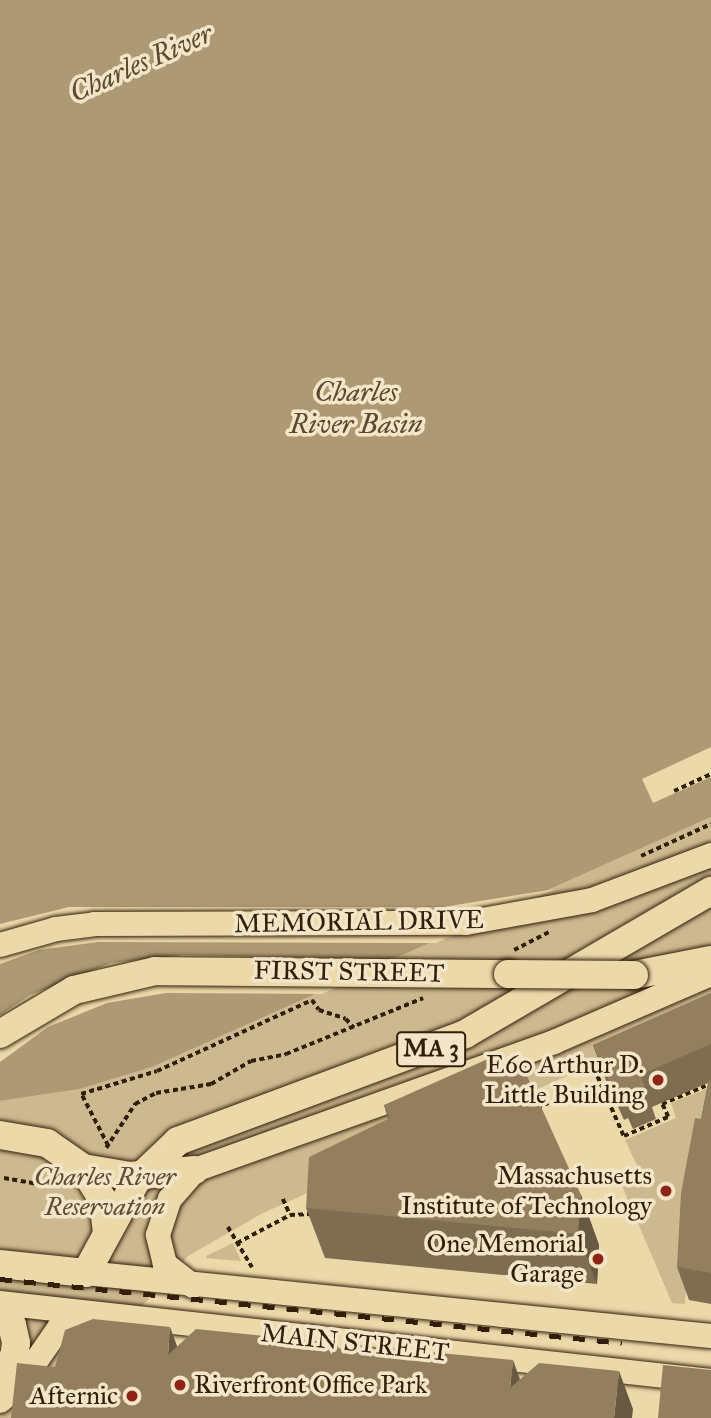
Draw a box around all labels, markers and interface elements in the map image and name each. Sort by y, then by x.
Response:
water label: Charles River [64,17,218,109]
water label: Charles River Basin [290,375,422,441]
street label: MEMORIAL DRIVE [234,904,484,940]
street label: FIRST STREET [253,955,445,989]
road number: MA 3 [396,1028,466,1070]
place label: E60 Arthur D. Little Building [484,1049,644,1110]
marker: E60 Arthur D. Little Building [650,1072,666,1088]
place label: Massachusetts Institute of Technology [401,1160,652,1222]
park label: Charles River Reservation [34,1161,176,1222]
marker: Massachusetts Institute of Technology [658,1183,674,1199]
place label: One Memorial Garage [426,1228,584,1290]
marker: One Memorial Garage [590,1251,606,1267]
street label: MAIN STREET [259,1318,451,1368]
place label: Riverfront Office Park [194,1369,427,1401]
marker: Riverfront Office Park [172,1377,188,1393]
place label: Afternic [30,1380,118,1412]
marker: Afternic [124,1388,140,1404]

